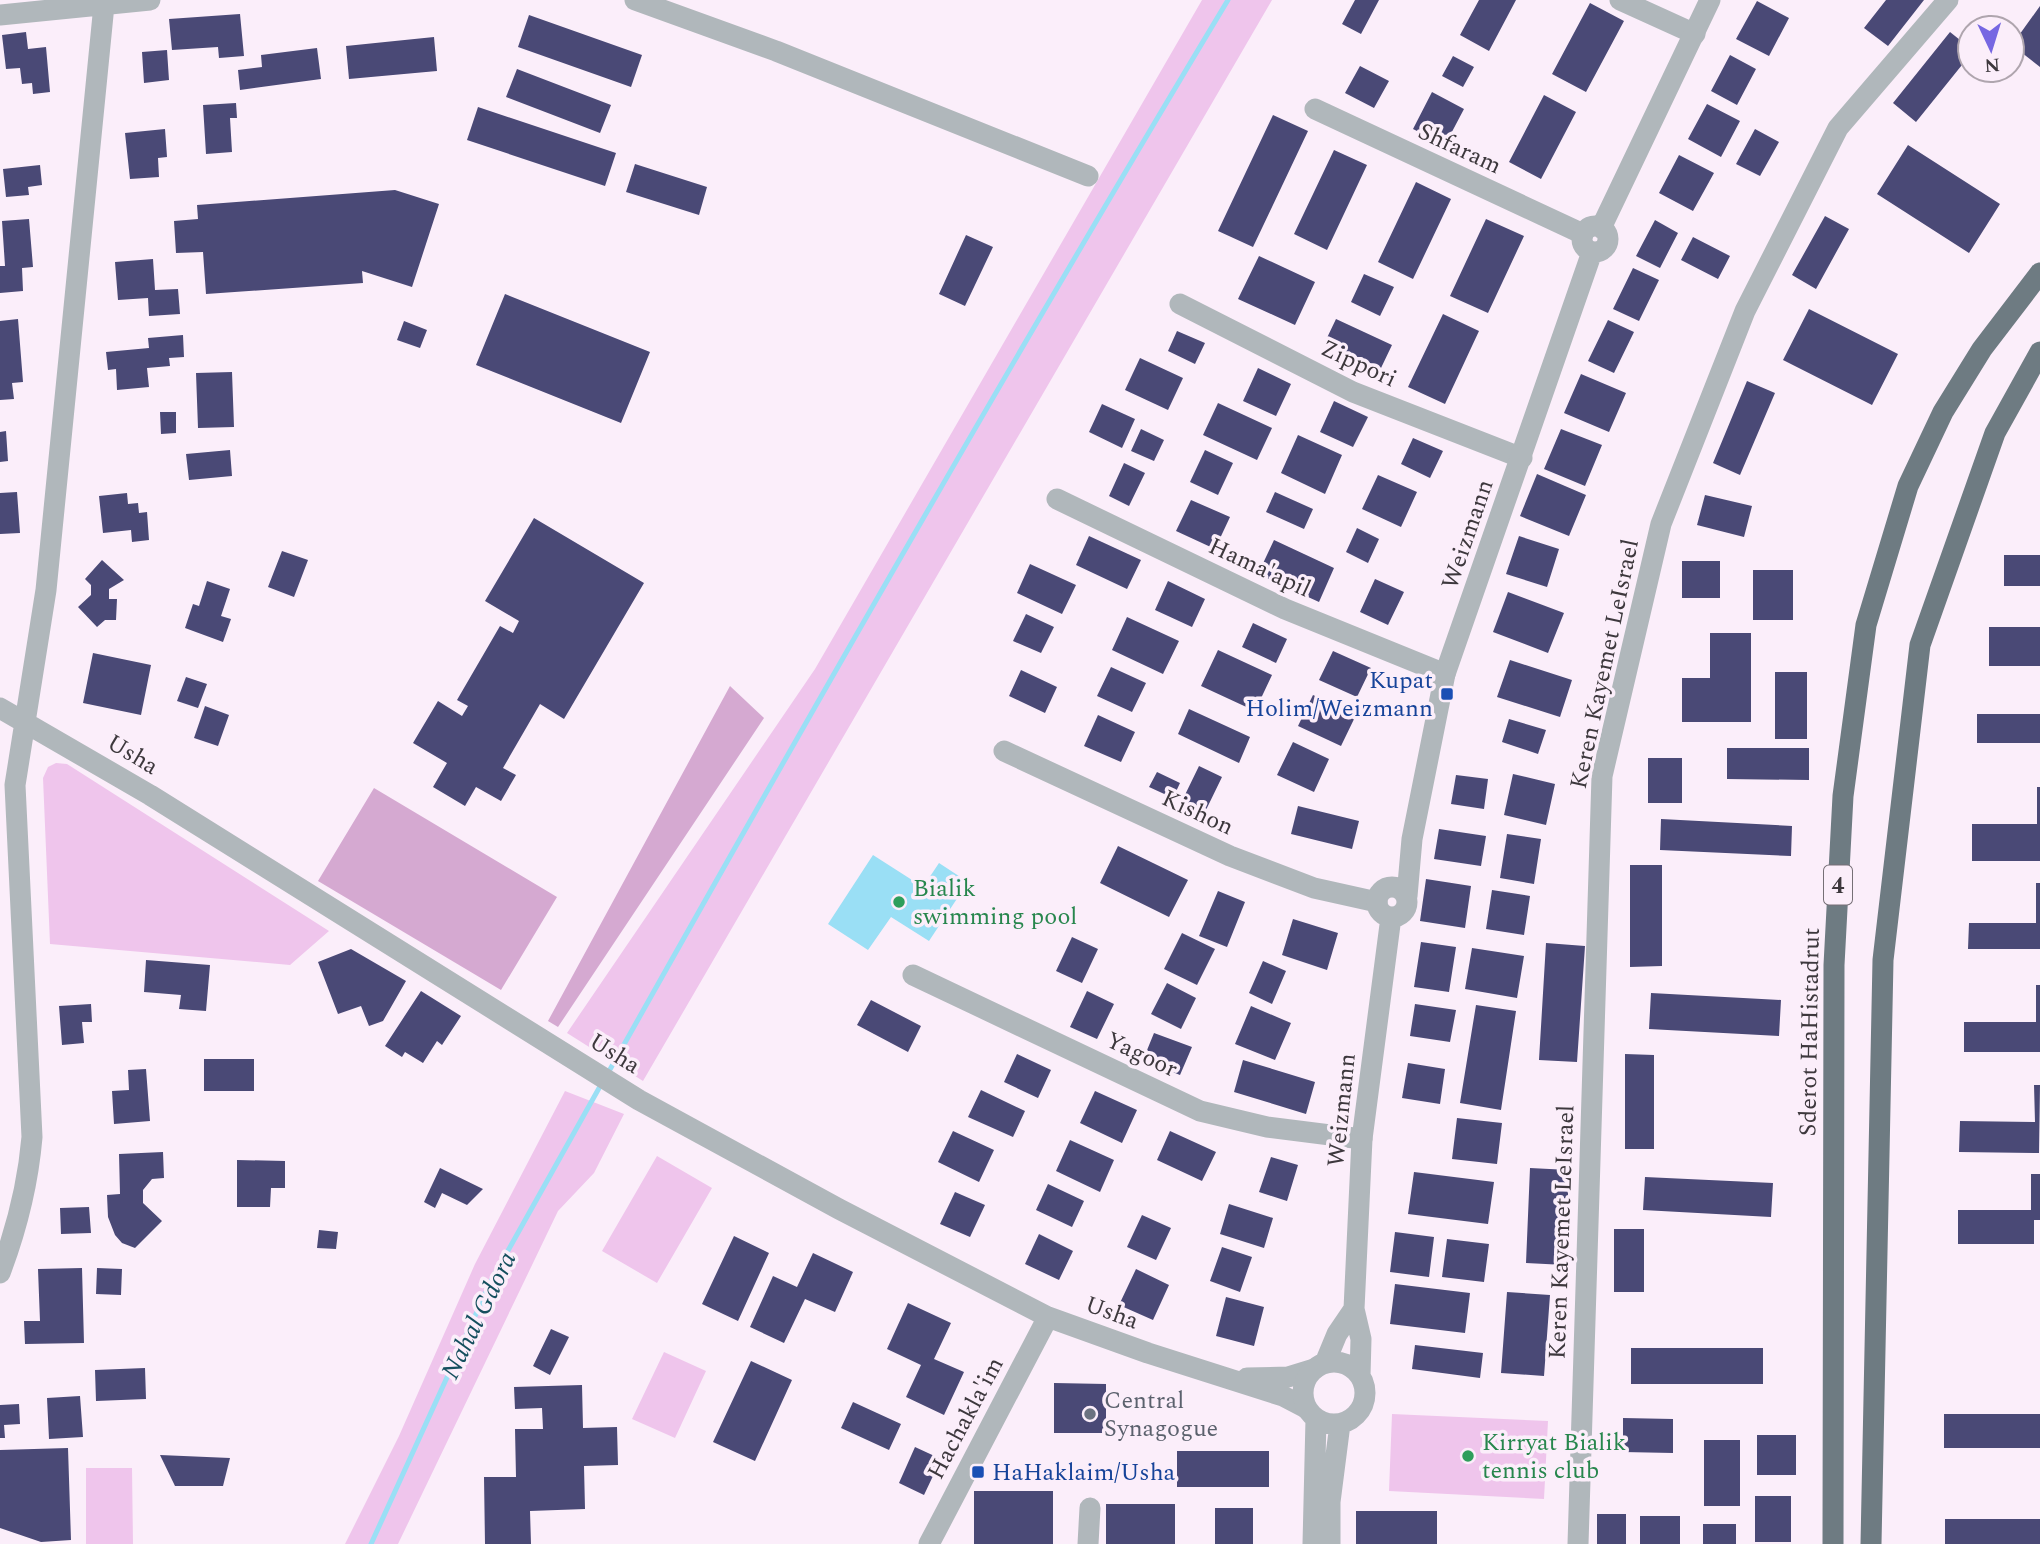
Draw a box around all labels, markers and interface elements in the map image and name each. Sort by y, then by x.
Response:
north arrow [1956,14,2026,84]
text: N [1983,49,2001,79]
street label: Shfaram [1412,114,1507,184]
street label: Zippori [1315,331,1403,397]
street label: Weizmann [1432,475,1504,594]
street label: Hama'apil [1202,528,1317,607]
street label: Keren Kayemet LeIsrael [1561,536,1649,792]
place label: Kupat Holim/Weizmann [1245,663,1433,727]
marker: Kupat Holim/Weizmann [1439,686,1455,702]
street label: Usha [100,725,166,785]
street label: Kishon [1156,781,1240,845]
road number: 4 [1824,866,1852,904]
place label: Bialik swimming pool [913,871,1077,935]
marker: Bialik swimming pool [891,894,907,910]
street label: Sderot HaHistadrut [1790,927,1830,1137]
street label: Yagoor [1100,1023,1183,1087]
street label: Usha [582,1024,648,1084]
street label: Weizmann [1318,1052,1366,1169]
street label: Keren Kayemet LeIsrael [1540,1104,1584,1360]
water label: Nahal Gdora [431,1245,527,1386]
street label: Usha [1080,1287,1144,1339]
street label: Hachakla'im [918,1351,1013,1486]
place label: Central Synagogue [1104,1383,1218,1447]
marker: Central Synagogue [1082,1406,1098,1422]
place label: Kirryat Bialik tennis club [1482,1425,1626,1489]
marker: Kirryat Bialik tennis club [1460,1448,1476,1464]
place label: HaHaklaim/Usha [992,1455,1175,1491]
marker: HaHaklaim/Usha [970,1464,986,1480]

